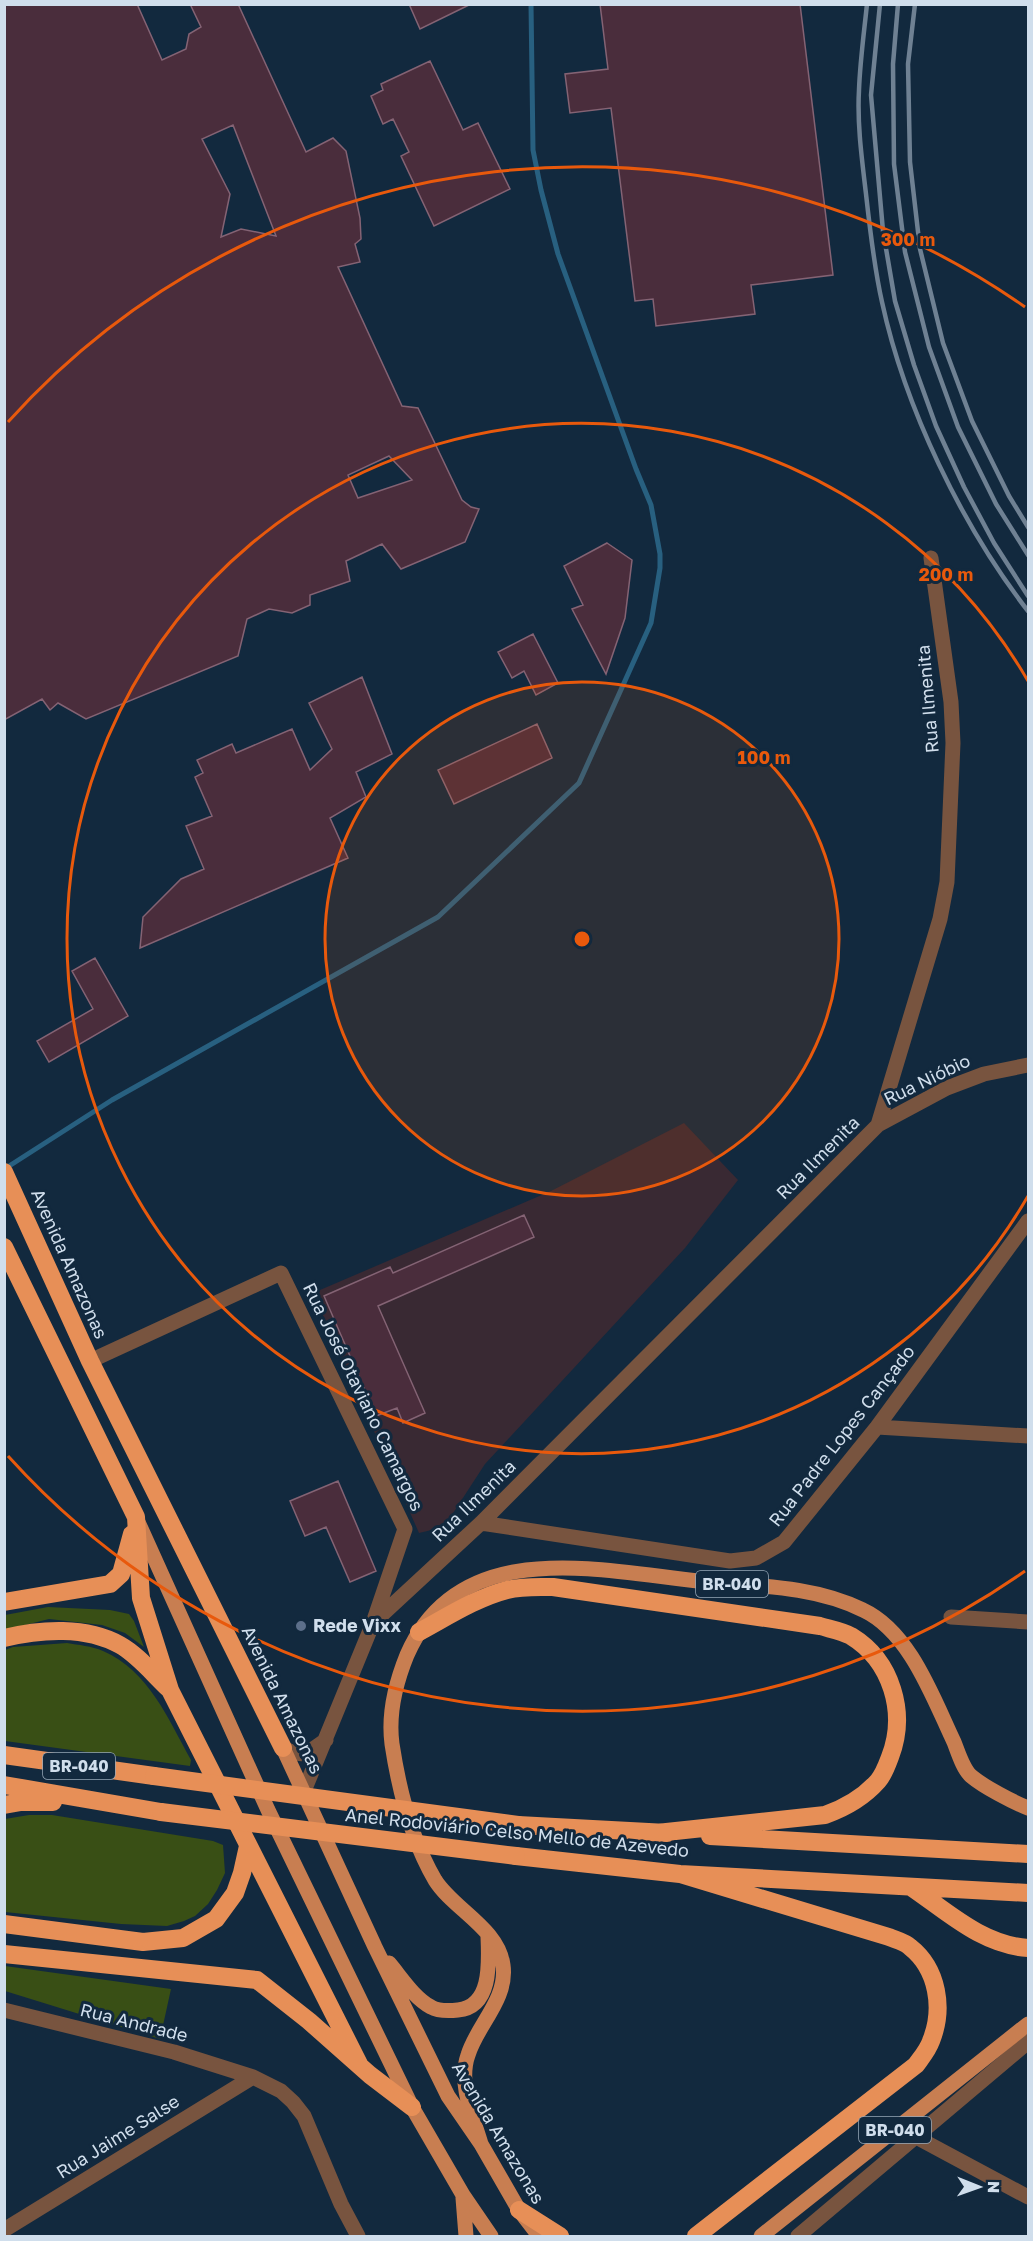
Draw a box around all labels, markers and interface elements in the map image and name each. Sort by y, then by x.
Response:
text: 300 m [881,228,935,250]
text: 200 m [919,563,973,585]
street label: Rua Ilmenita [911,644,943,754]
text: 100 m [738,746,790,768]
centre of rings [572,929,592,949]
street label: Rua Nióbio [880,1049,973,1109]
street label: Rua Ilmenita [771,1111,863,1203]
street label: Avenida Amazonas [27,1185,113,1342]
street label: Rua José Otaviano Camargos [299,1279,429,1514]
street label: Rua Padre Lopes Cançado [764,1340,919,1530]
street label: Rua Ilmenita [427,1455,520,1546]
road number: BR-040 [696,1571,768,1597]
place label: Rede Vixx [313,1614,401,1636]
marker: Rede Vixx [294,1619,308,1633]
street label: Avenida Amazonas [238,1622,328,1777]
road number: BR-040 [43,1753,115,1779]
street label: Anel Rodoviário Celso Mello de Azevedo [344,1803,690,1861]
street label: Rua Andrade [78,1998,190,2046]
street label: Avenida Amazonas [448,2058,550,2207]
street label: Rua Jaime Salse [52,2090,183,2183]
road number: BR-040 [859,2117,931,2143]
north arrow [949,2157,1009,2217]
text: N [984,2181,1004,2194]

